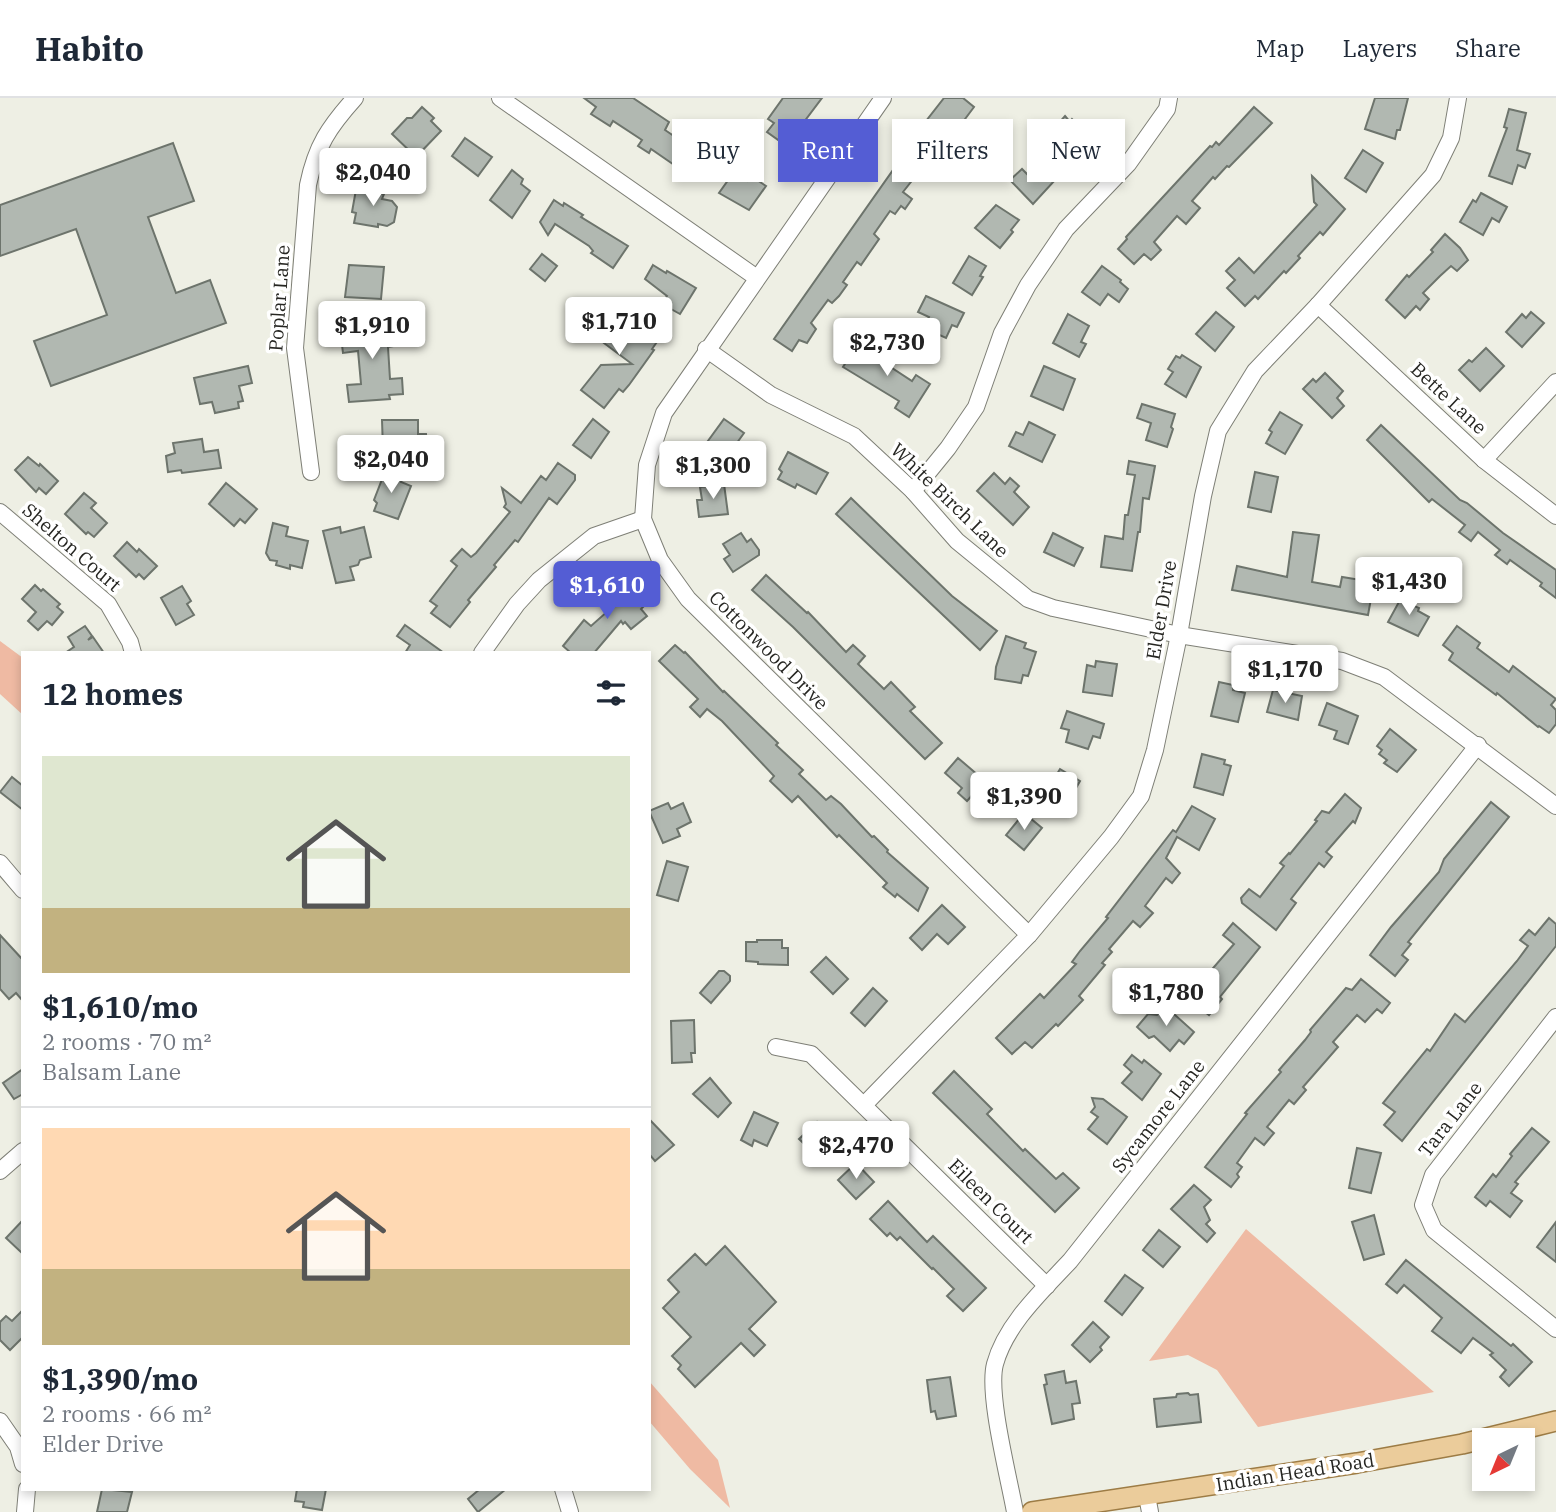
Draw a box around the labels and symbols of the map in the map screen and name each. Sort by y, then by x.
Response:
pin: $2,040 [316,148,430,208]
street label: Poplar Lane [263,244,295,352]
pin: $1,710 [562,298,676,357]
pin: $1,910 [315,302,429,361]
pin: $2,730 [830,318,944,378]
street label: Bette Lane [1406,357,1492,439]
pin: $2,040 [334,436,448,495]
street label: White Birch Lane [886,438,1014,562]
pin: $1,300 [656,442,770,501]
street label: Shelton Court [18,498,126,597]
street label: Elder Drive [1140,558,1182,662]
pin: $1,430 [1352,558,1466,617]
pin: $1,610 [550,561,664,621]
street label: Cottonwood Drive [704,585,834,715]
pin: $1,170 [1228,646,1342,705]
pin: $1,390 [967,772,1081,832]
pin: $1,780 [1109,968,1223,1028]
street label: Sycamore Lane [1106,1055,1210,1177]
street label: Tara Lane [1413,1076,1487,1162]
pin: $2,470 [799,1122,913,1181]
street label: Eileen Court [943,1153,1039,1249]
north arrow [1472,1428,1535,1491]
street label: Indian Head Road [1214,1448,1376,1496]

